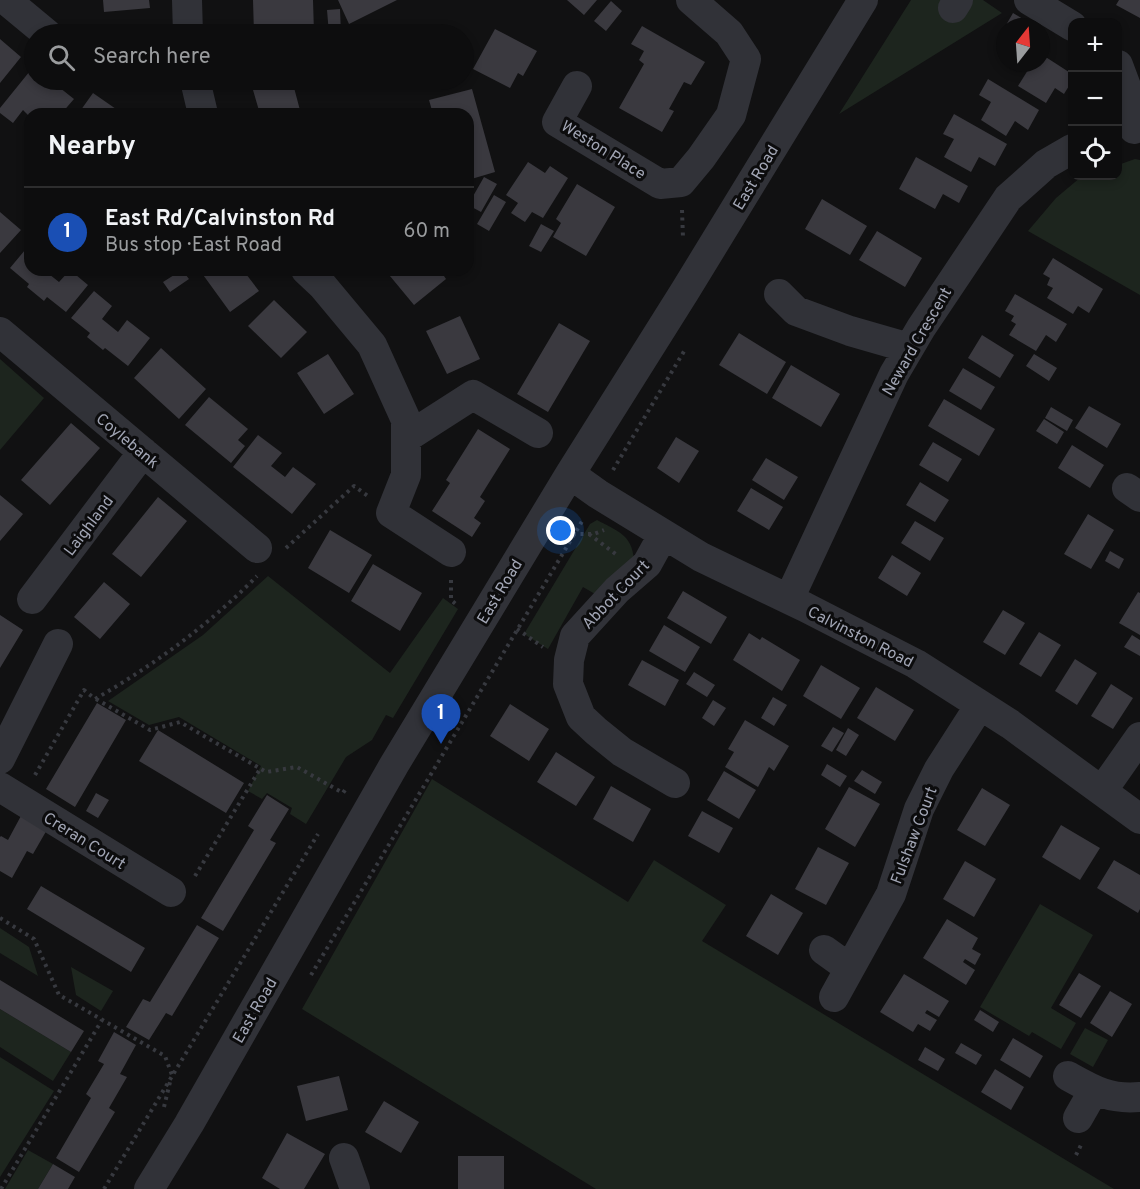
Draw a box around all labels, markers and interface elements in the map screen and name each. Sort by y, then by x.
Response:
north arrow [996,18,1050,72]
map controls [1068,18,1122,180]
button: + [1068,18,1122,72]
search box [24,24,474,90]
icon: search [45,41,78,74]
text: Search here [93,44,211,71]
button: − [1068,72,1122,126]
street label: Weston Place [557,117,649,185]
button: locate [1068,126,1122,180]
text: Nearby [48,131,136,164]
street label: East Road [730,142,784,214]
text: East Rd/Calvinston Rd [105,206,335,233]
text: 1 [64,219,72,245]
text: 60 m [404,219,450,245]
text: Bus stop · East Road [105,233,282,259]
street label: Neward Crescent [879,284,957,400]
street label: Coylebank [91,409,162,474]
street label: Laighland [60,492,119,560]
your location [546,516,575,545]
street label: East Road [474,556,528,628]
street label: Abbot Court [578,557,654,634]
street label: Calvinston Road [804,603,916,673]
pin: 1 [422,694,460,744]
street label: Fulshaw Court [887,784,943,887]
street label: Creran Court [39,809,129,875]
street label: East Road [229,975,282,1047]

